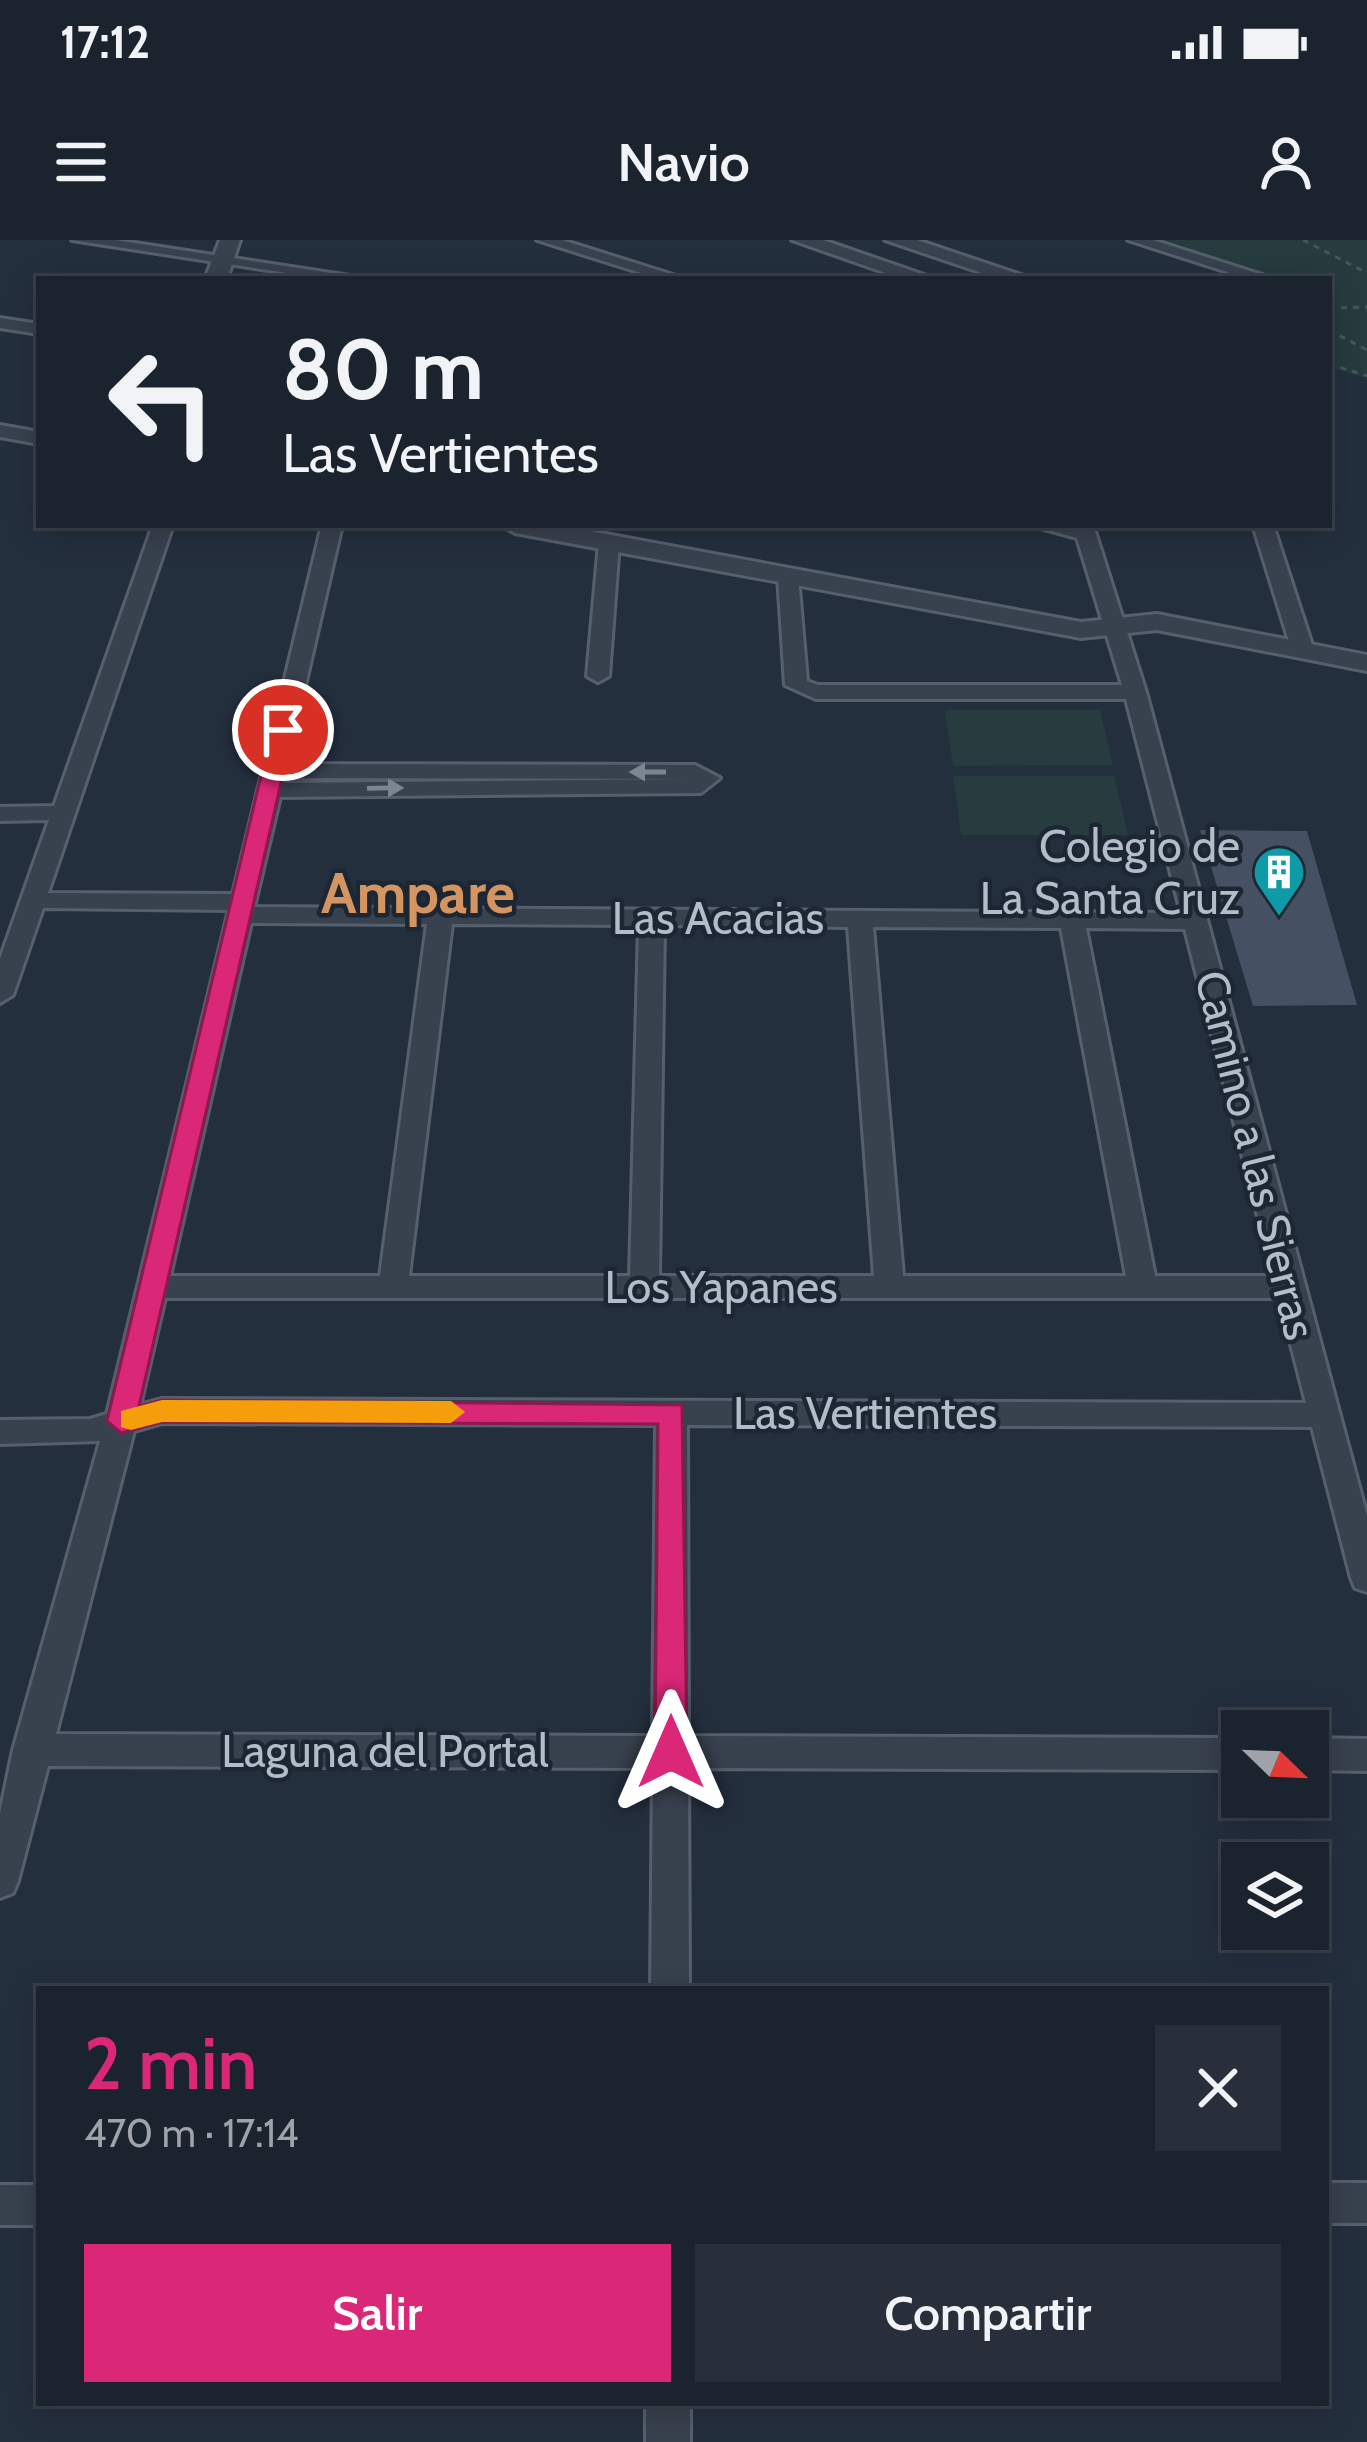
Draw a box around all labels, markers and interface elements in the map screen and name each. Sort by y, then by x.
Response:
text: 17:12 [60,15,150,69]
icon: menu [48,129,114,195]
text: Navio [617,129,750,195]
icon: person [1253,129,1319,195]
text: 80 m [282,318,484,420]
icon: left [84,324,240,480]
text: Las Vertientes [282,420,599,486]
pin [232,679,334,781]
icon: arrive [250,697,316,763]
one-way arrow [628,762,666,782]
one-way arrow [367,779,405,798]
place label: Colegio de La Santa Cruz [980,819,1240,925]
building icon: Colegio de La Santa Cruz [1251,844,1307,918]
district label: Ampare [321,858,515,927]
street label: Las Acacias [612,891,824,945]
street label: Camino a las Sierras [1184,965,1328,1345]
street label: Los Yapanes [604,1260,838,1314]
street label: Las Vertientes [733,1386,997,1440]
position arrow [608,1689,734,1815]
north arrow [1221,1710,1329,1818]
map controls [1221,1710,1329,1950]
street label: Laguna del Portal [221,1724,549,1778]
button: layers [1221,1842,1329,1950]
text: 2 min [84,2020,257,2107]
button: close [1155,2025,1281,2151]
text: 470 m · 17:14 [84,2109,299,2157]
button: Salir [84,2244,671,2382]
button: Compartir [695,2244,1281,2382]

